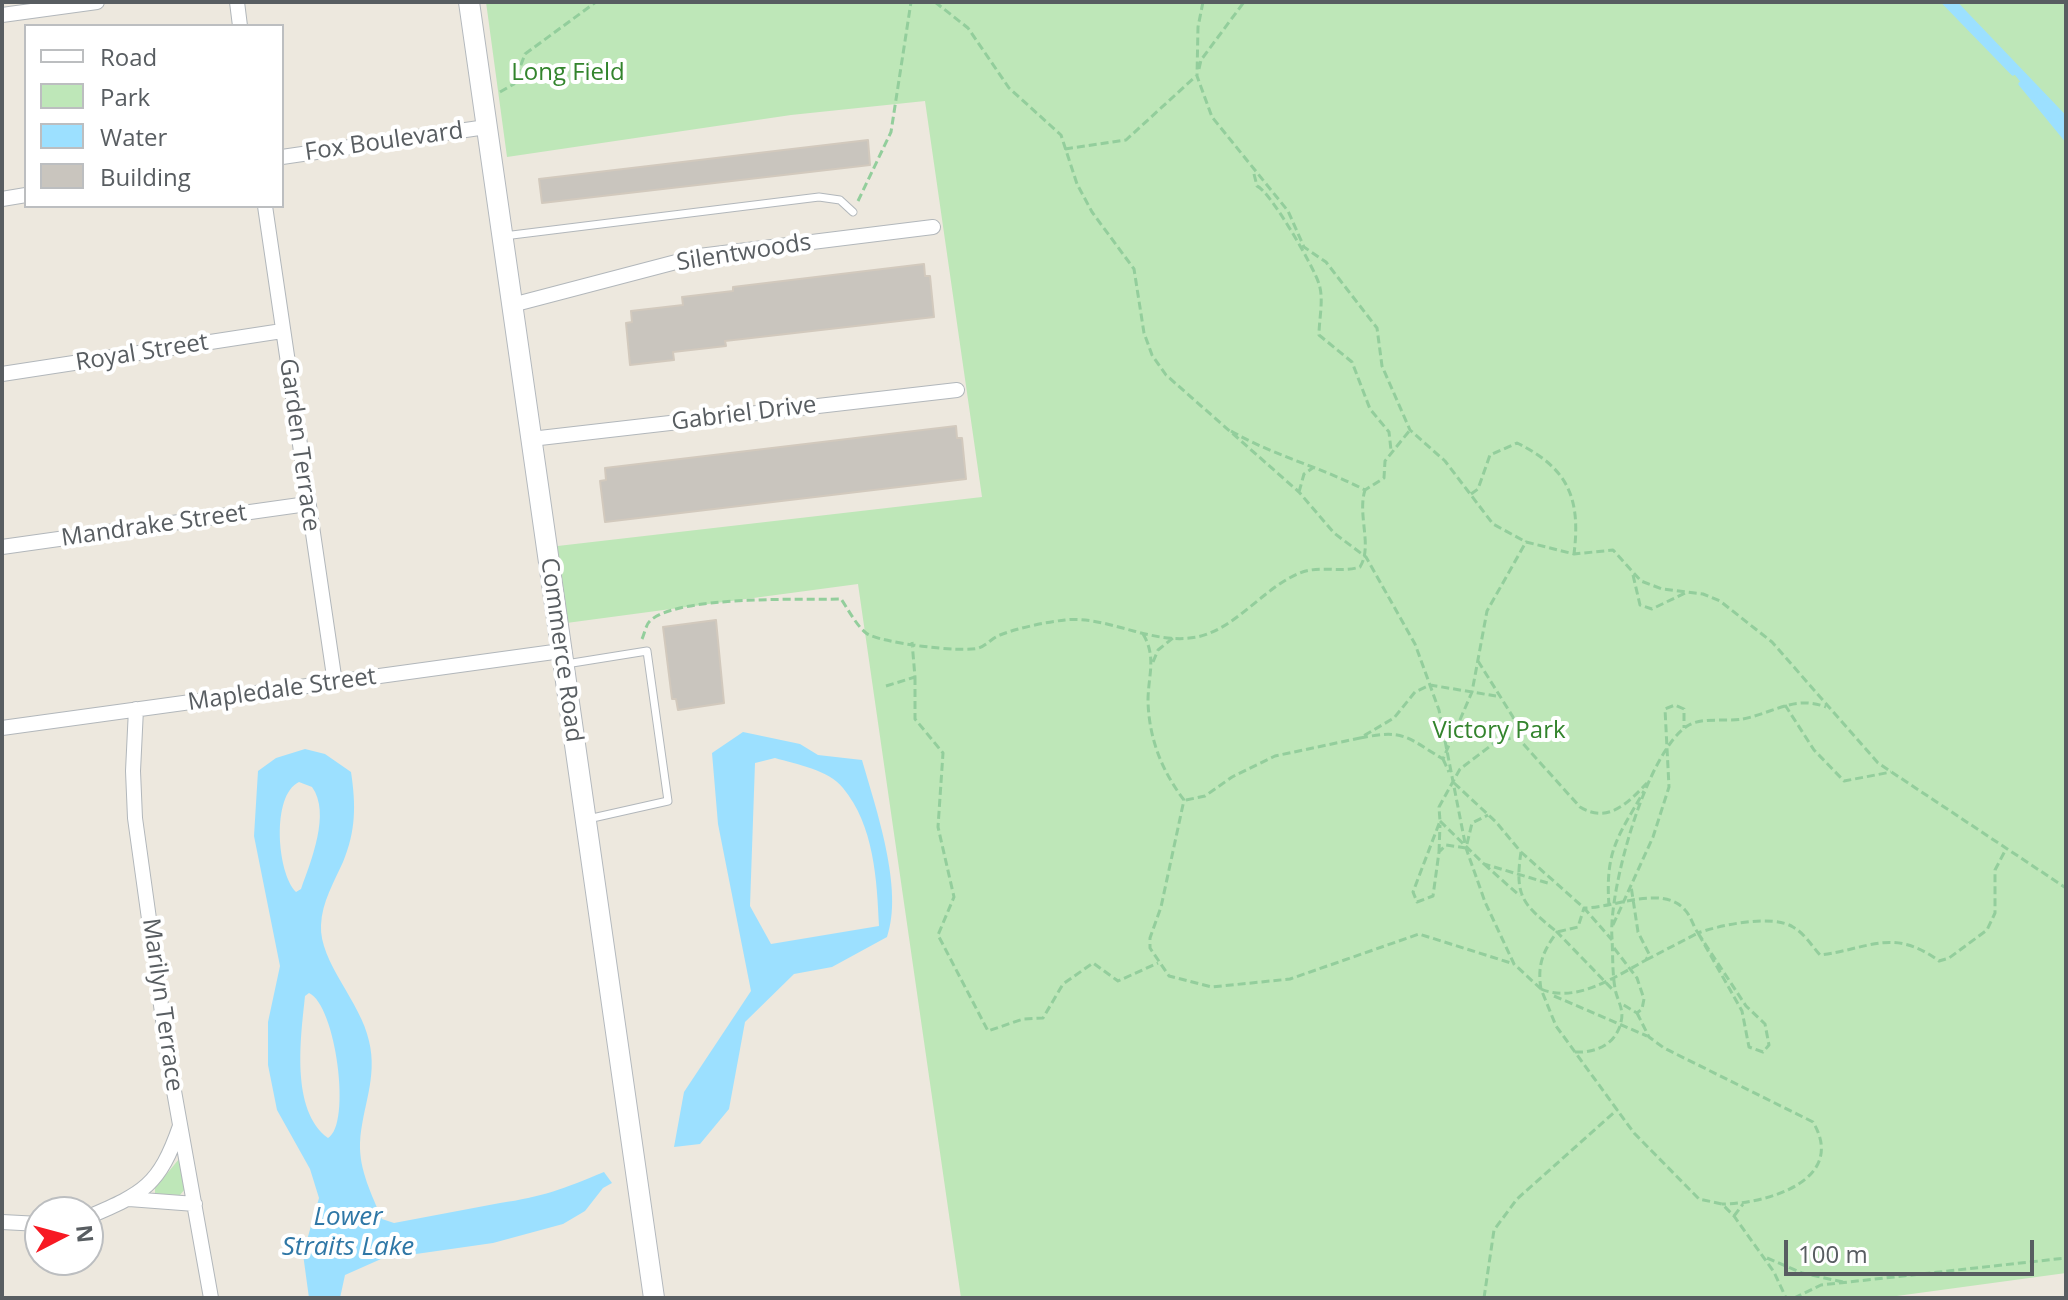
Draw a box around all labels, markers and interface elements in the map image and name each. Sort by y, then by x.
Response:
legend [24,24,284,208]
text: Road [100,40,157,73]
park label: Long Field [511,59,625,87]
text: Park [100,80,150,113]
street label: Fox Boulevard [303,117,465,167]
text: Water [100,120,167,153]
text: Building [100,160,191,193]
street label: Silentwoods [675,228,813,278]
street label: Royal Street [74,328,210,378]
street label: Garden Terrace [273,357,325,533]
street label: Gabriel Drive [670,391,818,437]
street label: Mandrake Street [59,499,249,553]
street label: Commerce Road [534,556,588,744]
street label: Mapledale Street [186,663,378,717]
park label: Victory Park [1432,717,1566,745]
street label: Marilyn Terrace [136,917,188,1093]
north arrow [24,1196,104,1276]
water label: Lower Straits Lake [282,1202,414,1264]
text: N [70,1223,102,1244]
scale bar [1788,1224,2038,1274]
text: 100 m [1798,1237,1868,1270]

